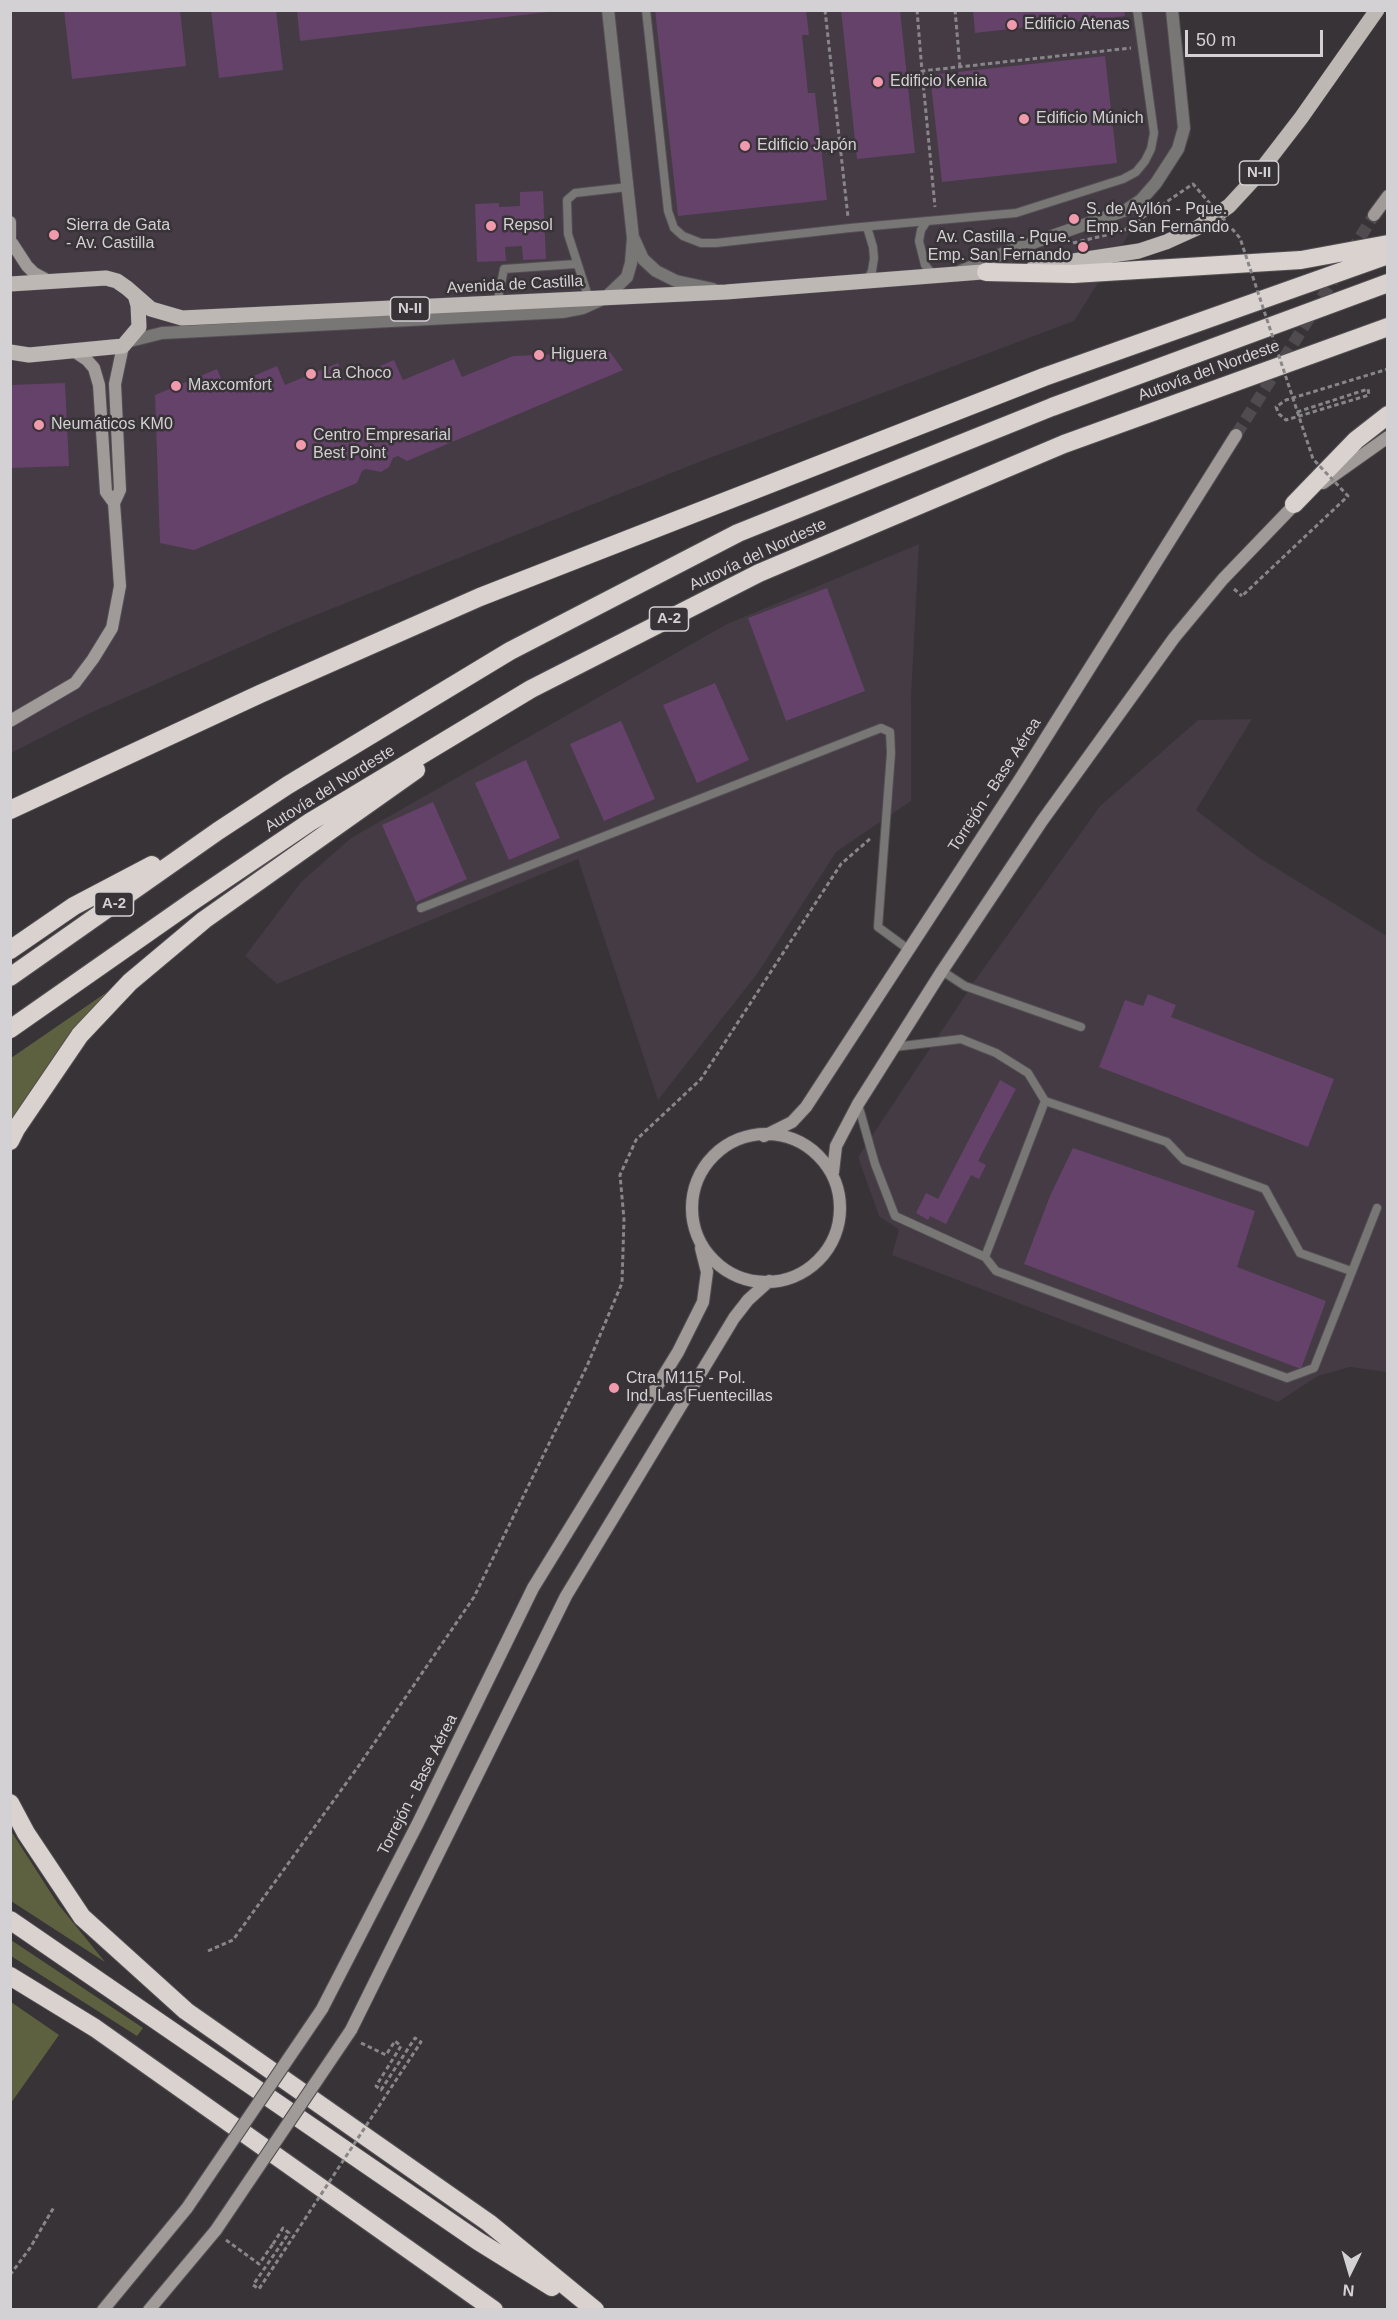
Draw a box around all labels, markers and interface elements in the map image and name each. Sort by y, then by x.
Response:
place label: Edificio Atenas [1024,15,1130,35]
marker: Edificio Atenas [1005,18,1019,32]
scale bar [1188,18,1326,56]
text: 50 m [1196,30,1236,50]
place label: Edificio Kenia [890,72,987,92]
marker: Edificio Kenia [871,75,885,89]
place label: Edificio Múnich [1036,109,1144,129]
marker: Edificio Múnich [1017,112,1031,126]
place label: Edificio Japón [757,136,857,156]
marker: Edificio Japón [738,139,752,153]
road number: N-II [1240,161,1278,185]
place label: S. de Ayllón - Pque. Emp. San Fernando [1086,200,1229,238]
marker: S. de Ayllón - Pque. Emp. San Fernando [1067,212,1081,226]
place label: Sierra de Gata - Av. Castilla [66,216,170,254]
place label: Repsol [503,216,553,236]
marker: Repsol [484,219,498,233]
marker: Sierra de Gata - Av. Castilla [47,228,61,242]
place label: Av. Castilla - Pque. Emp. San Fernando [928,228,1071,266]
marker: Av. Castilla - Pque. Emp. San Fernando [1076,240,1090,254]
street label: Avenida de Castilla [446,272,584,298]
road number: N-II [390,297,430,321]
street label: Autovía del Nordeste [1136,336,1282,406]
place label: Higuera [551,345,607,365]
marker: Higuera [532,348,546,362]
place label: La Choco [323,364,391,384]
marker: La Choco [304,367,318,381]
place label: Maxcomfort [188,376,272,396]
marker: Maxcomfort [169,379,183,393]
place label: Neumáticos KM0 [51,415,173,435]
marker: Neumáticos KM0 [32,418,46,432]
place label: Centro Empresarial Best Point [313,426,451,464]
marker: Centro Empresarial Best Point [294,438,308,452]
street label: Autovía del Nordeste [686,515,830,595]
road number: A-2 [650,607,688,631]
street label: Torrejón - Base Aérea [945,715,1045,855]
street label: Autovía del Nordeste [262,741,398,837]
road number: A-2 [94,892,134,916]
place label: Ctra. M115 - Pol. Ind. Las Fuentecillas [626,1369,773,1407]
marker: Ctra. M115 - Pol. Ind. Las Fuentecillas [607,1381,621,1395]
street label: Torrejón - Base Aérea [374,1711,462,1859]
north arrow [1320,2242,1380,2302]
text: N [1342,2281,1355,2299]

